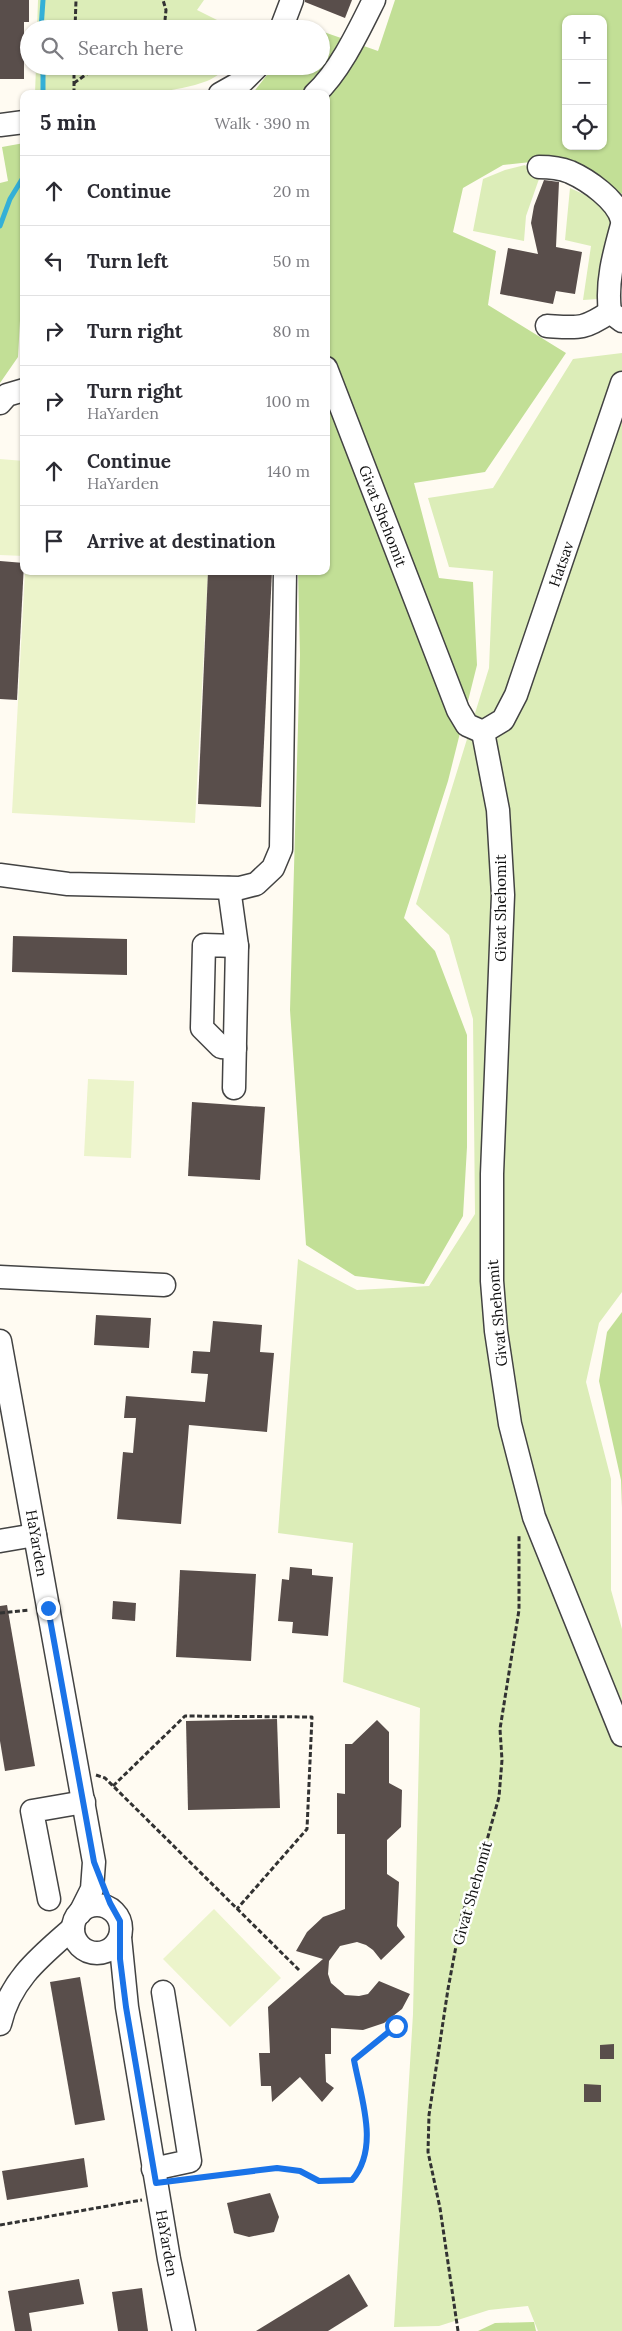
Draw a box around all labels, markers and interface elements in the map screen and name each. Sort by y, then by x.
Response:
map controls [562,15,607,150]
button: + [562,15,607,60]
search box [20,20,330,75]
icon: search [38,34,66,62]
text: Search here [78,36,184,60]
button: − [562,60,607,105]
button: locate [562,105,607,150]
text: 5 min [40,109,96,136]
text: Walk · 390 m [214,113,310,133]
icon: ahead [40,177,68,205]
text: Continue [87,179,171,203]
text: 20 m [273,181,310,201]
icon: left [40,247,68,275]
text: Turn left [87,249,168,273]
text: 50 m [273,251,310,271]
icon: right [40,317,68,345]
text: Turn right [87,319,183,343]
text: 80 m [273,321,310,341]
text: Turn right [87,379,183,403]
icon: right [40,387,68,415]
text: 100 m [266,391,310,411]
text: HaYarden [87,403,159,423]
text: Continue [87,449,171,473]
icon: ahead [40,457,68,485]
text: 140 m [267,461,310,481]
street label: Givat Shehomit [355,462,411,570]
text: HaYarden [87,473,159,493]
icon: arrive [40,527,68,555]
text: Arrive at destination [87,529,276,553]
street label: Hatsav [544,538,578,589]
street label: Givat Shehomit [491,854,510,962]
street label: Givat Shehomit [483,1258,511,1367]
street label: HaYarden [22,1508,52,1578]
route end [37,1597,60,1620]
street label: Givat Shehomit [448,1839,496,1947]
route start [385,2015,408,2038]
street label: HaYarden [152,2208,182,2278]

